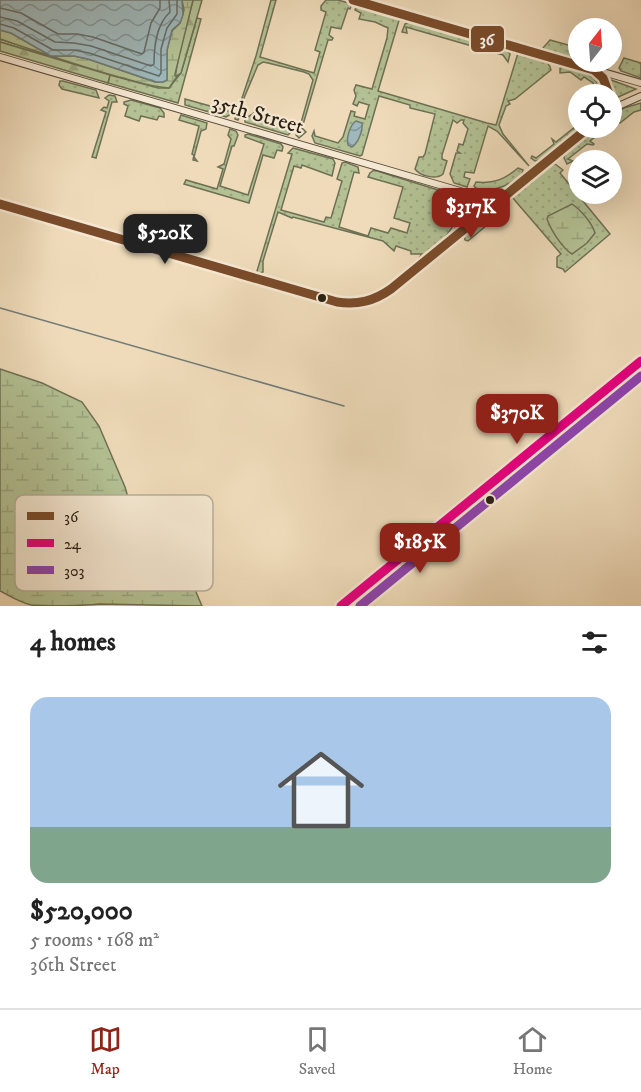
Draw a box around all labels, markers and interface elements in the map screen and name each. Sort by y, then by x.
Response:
north arrow [568,18,622,72]
map controls [568,18,622,204]
line badge: 36 [470,25,505,53]
text: 36 [480,30,496,50]
button: locate [568,84,622,138]
street label: 35th Street [208,88,307,140]
button: layers [568,150,622,204]
pin: $317K [429,188,513,239]
text: $317K [446,195,496,220]
pin: $520K [123,214,207,265]
text: $520K [137,221,193,246]
unlabelled marker [316,292,328,304]
pin: $370K [475,394,559,445]
text: $370K [490,401,544,426]
unlabelled marker [484,494,496,506]
legend [15,495,213,591]
text: 36 [64,507,79,527]
pin: $185K [378,523,462,574]
text: $185K [394,530,446,555]
text: 24 [64,534,82,554]
text: 303 [64,561,85,581]
text: 4 homes [30,626,116,659]
icon: filters [578,626,611,659]
icon: home [267,736,375,844]
text: $520,000 [30,895,133,928]
text: 5 rooms · 168 m² [30,928,159,953]
text: 36th Street [30,953,116,978]
tab: Map [89,1023,122,1079]
tab: Saved [299,1023,336,1079]
tab: Home [513,1023,552,1079]

